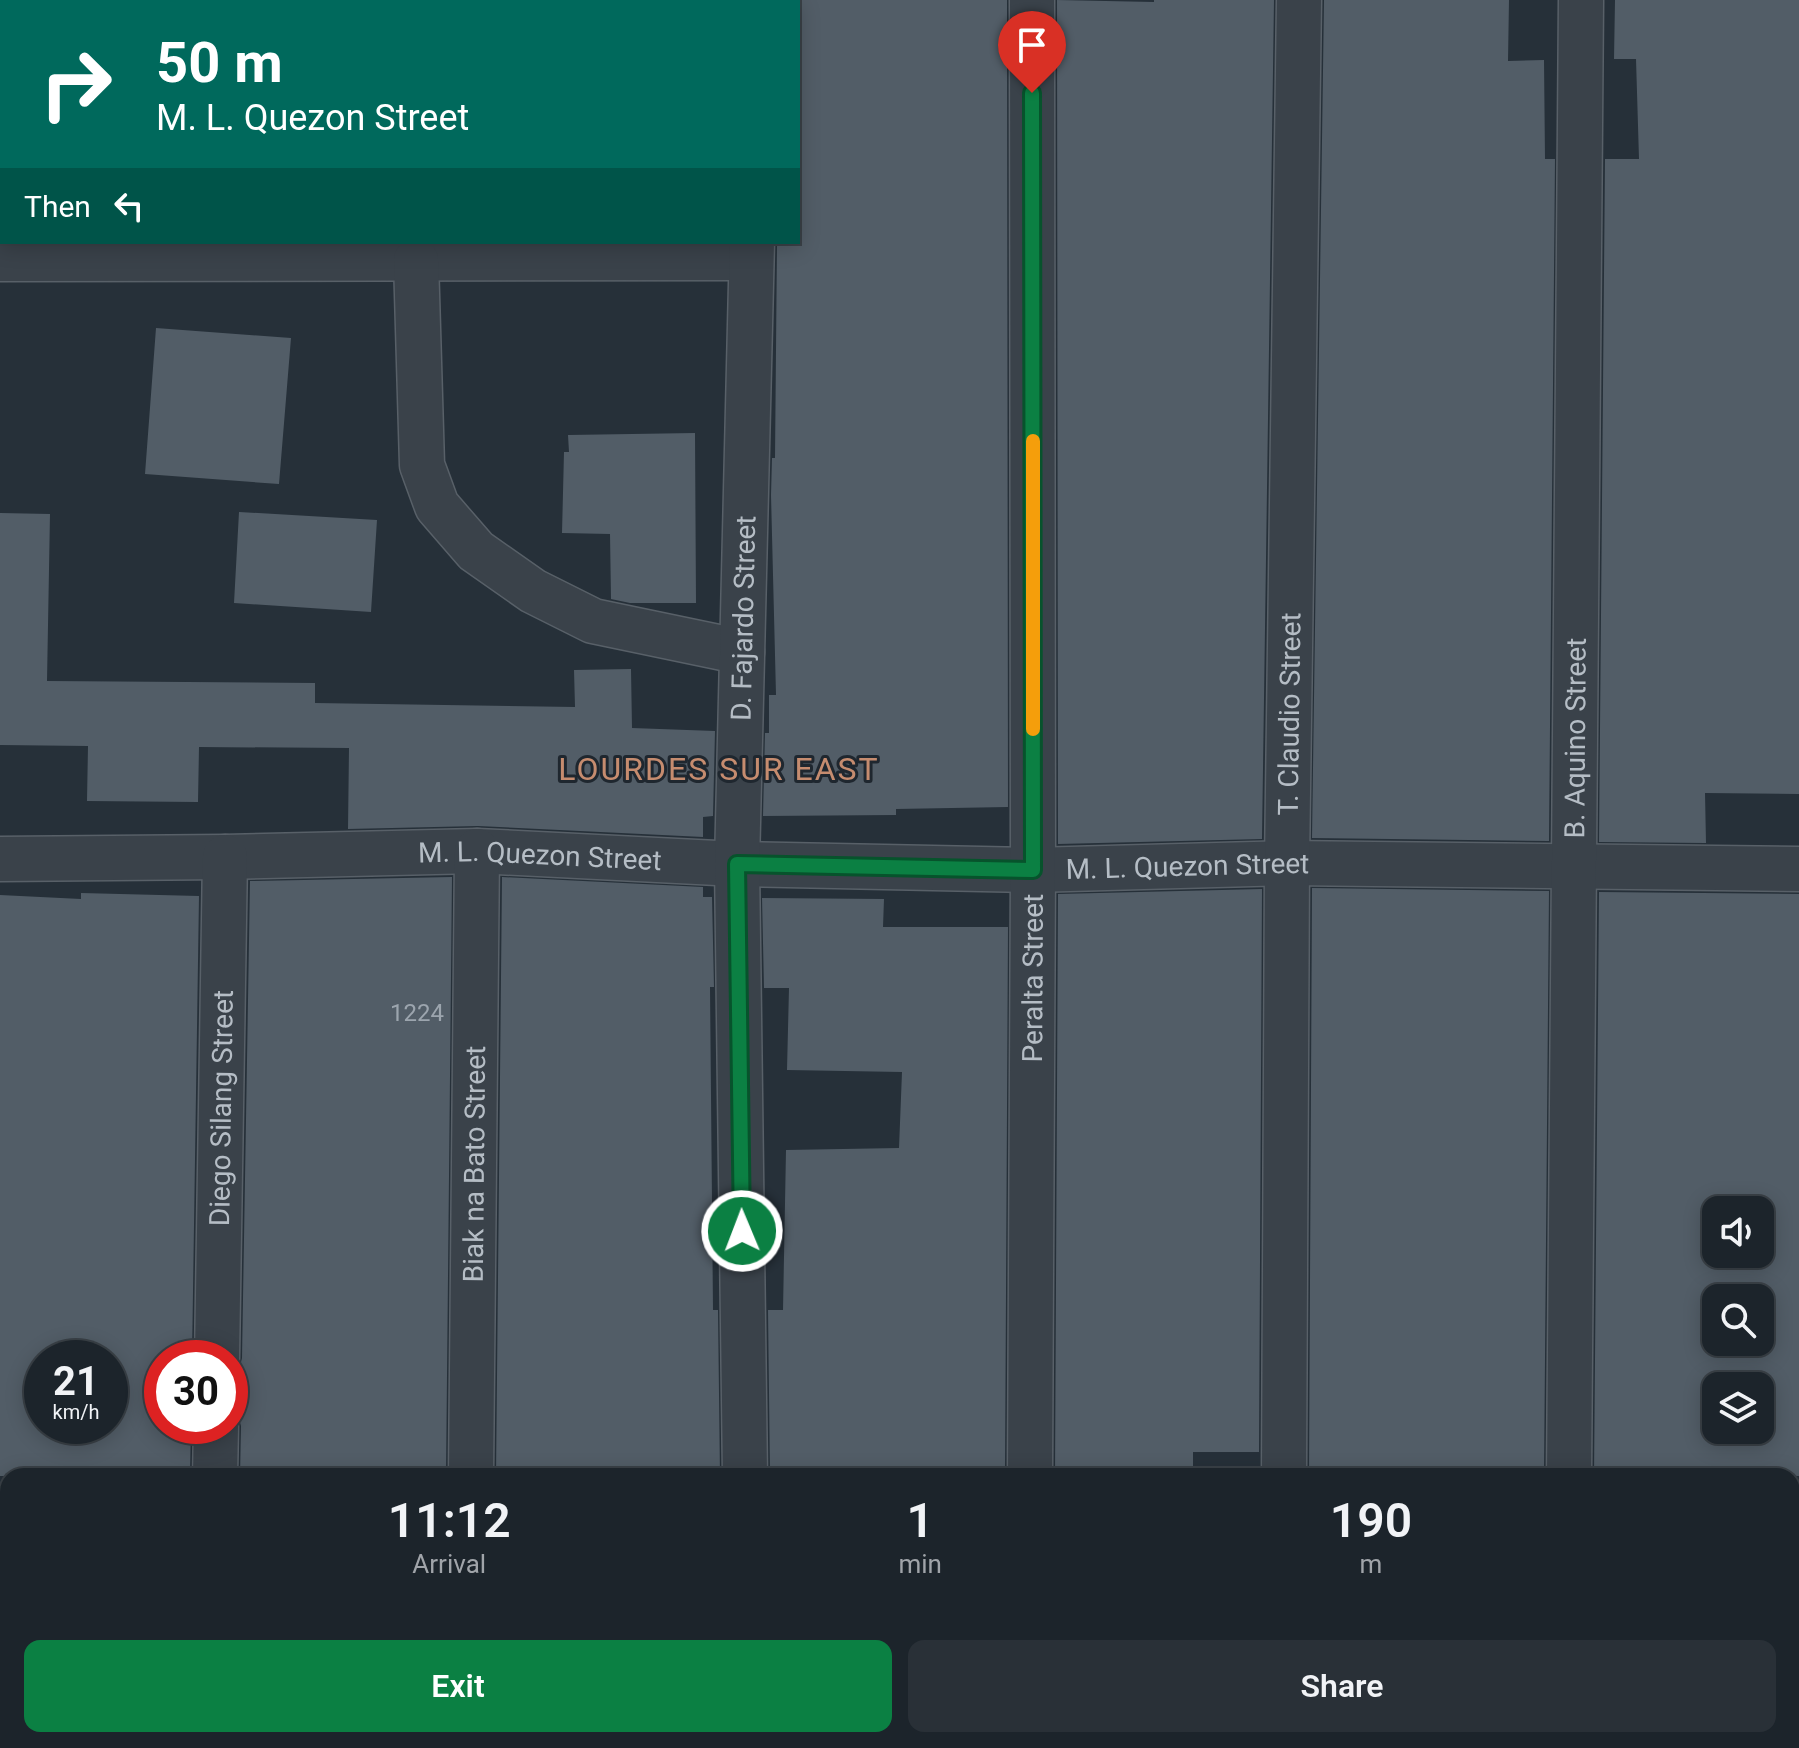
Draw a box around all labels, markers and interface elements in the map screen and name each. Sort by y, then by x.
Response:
pin [998,11,1066,93]
icon: arrive [1010,23,1054,67]
text: 50 m [156,30,283,96]
icon: right [24,32,128,136]
text: M. L. Quezon Street [156,97,469,139]
icon: left [107,184,151,228]
text: Then [24,189,91,224]
street label: D. Fajardo Street [724,515,762,721]
street label: T. Claudio Street [1271,612,1307,816]
street label: B. Aquino Street [1558,638,1592,838]
district label: LOURDES SUR EAST [558,750,880,788]
street label: M. L. Quezon Street [418,834,662,877]
street label: M. L. Quezon Street [1065,846,1310,886]
street label: Peralta Street [1016,894,1049,1062]
street label: Diego Silang Street [203,990,239,1226]
house number: 1224 [390,999,444,1027]
street label: Biak na Bato Street [456,1045,492,1283]
position arrow [700,1189,784,1273]
map controls [1702,1196,1774,1444]
button: sound [1702,1196,1774,1268]
button: search [1702,1284,1774,1356]
speed limit sign: 30 [144,1340,248,1444]
text: 21 [53,1358,99,1405]
button: layers [1702,1372,1774,1444]
text: km/h [53,1400,99,1424]
text: 11:12 [388,1492,511,1549]
text: 1 [907,1492,934,1549]
text: 190 [1330,1492,1412,1549]
text: Arrival [412,1549,486,1579]
text: min [898,1549,942,1579]
text: m [1360,1549,1382,1579]
button: Exit [24,1640,892,1732]
button: Share [908,1640,1776,1732]

